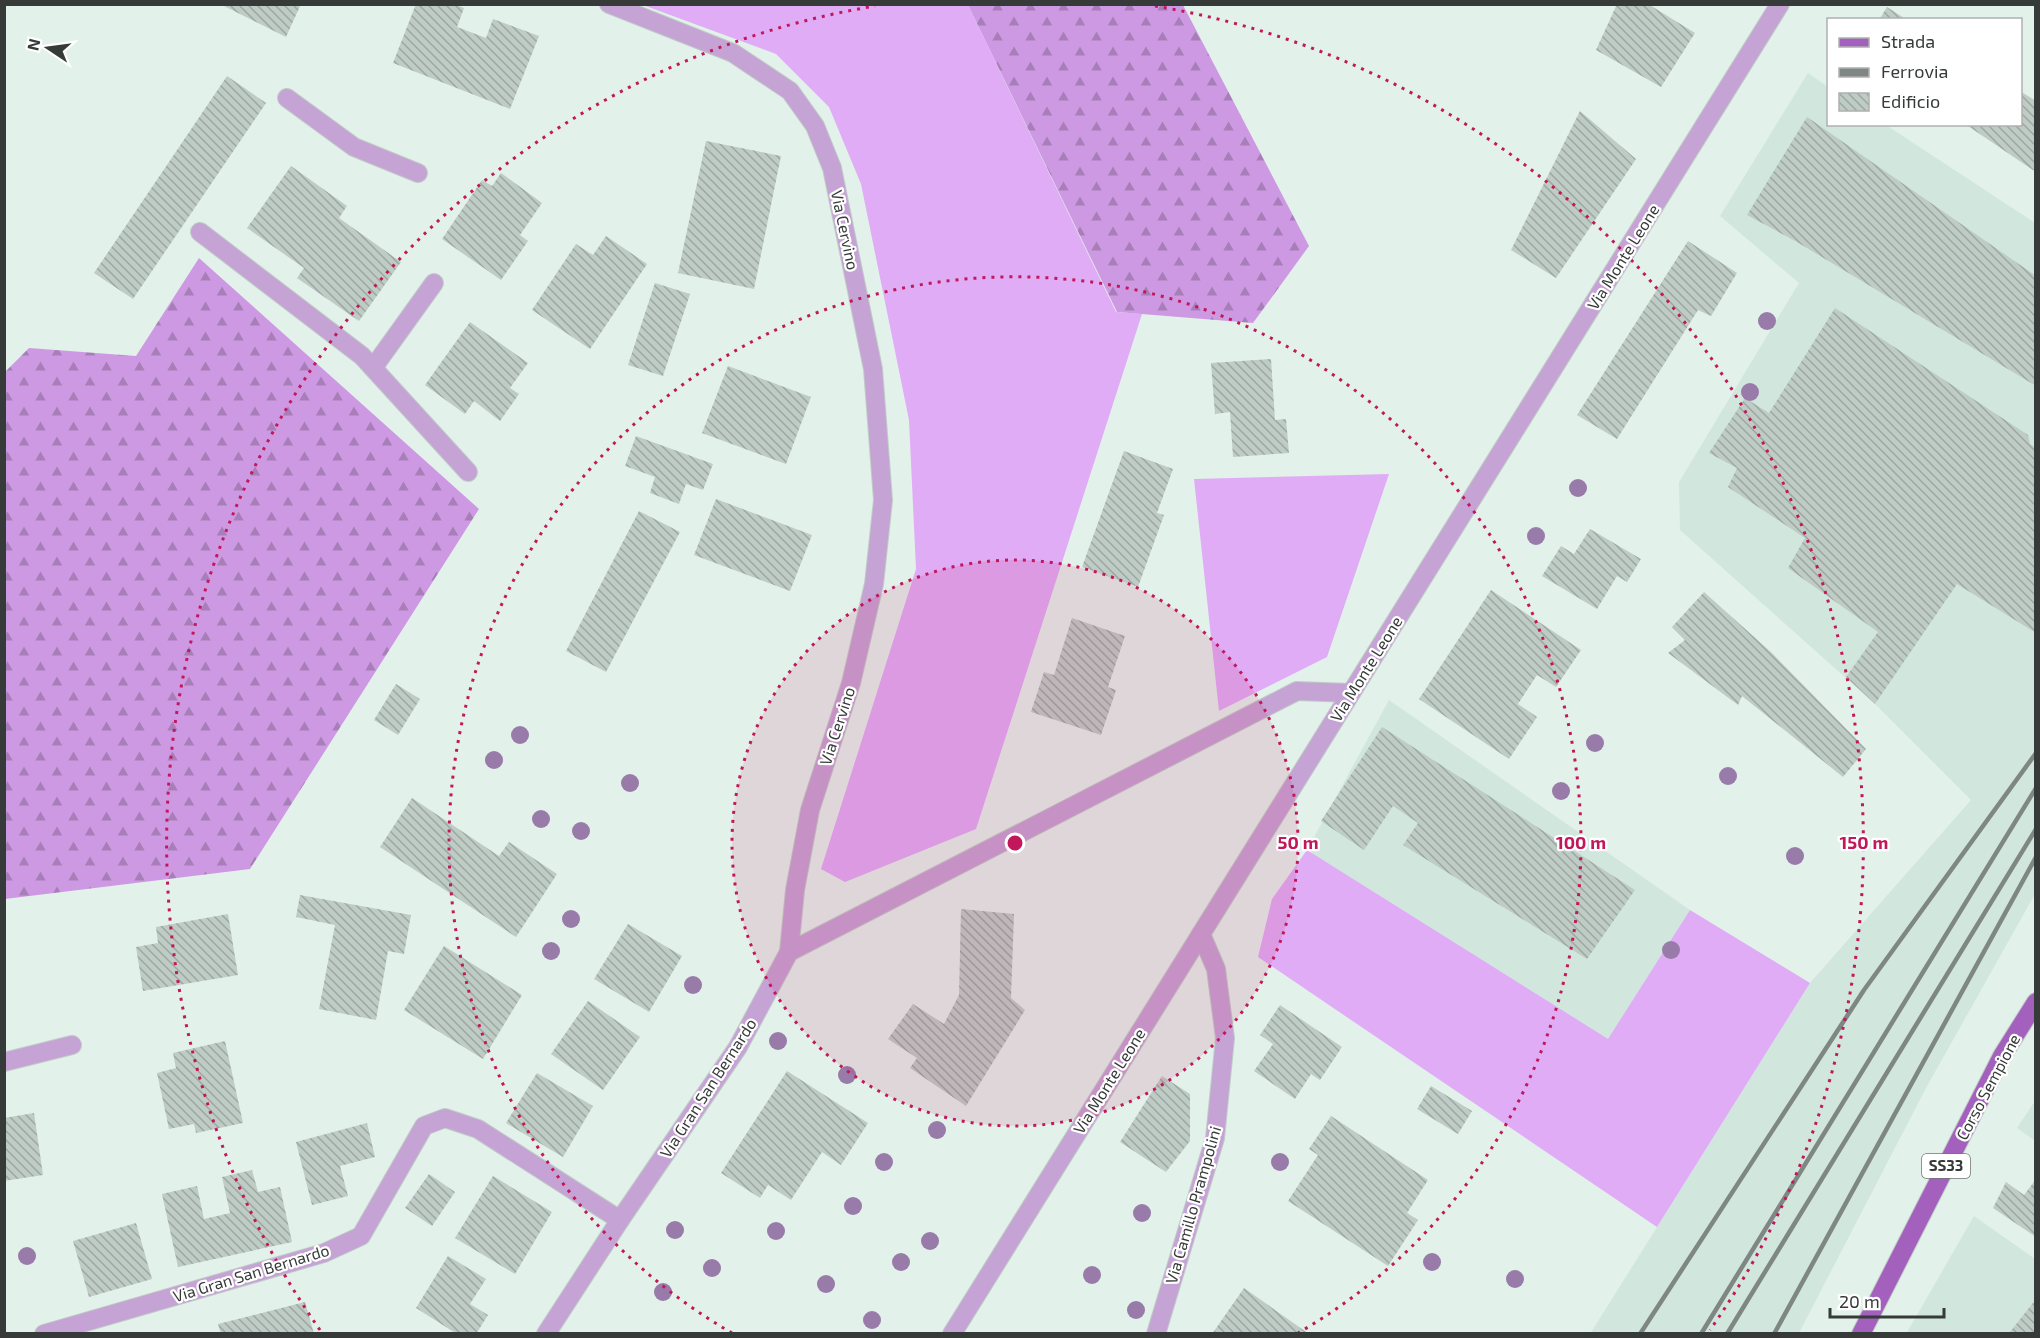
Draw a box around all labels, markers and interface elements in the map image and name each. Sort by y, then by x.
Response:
north arrow [18,18,78,78]
legend [1827,18,2022,126]
text: Strada [1881,30,1935,52]
text: N [22,37,43,52]
text: Ferrovia [1881,60,1948,82]
text: Edificio [1881,90,1940,112]
street label: Via Cervino [828,188,863,272]
street label: Via Monte Leone [1583,201,1663,313]
street label: Via Monte Leone [1326,613,1406,725]
street label: Via Cervino [815,684,858,767]
text: 50 m [1277,831,1319,853]
text: 100 m [1556,831,1606,853]
text: 150 m [1840,831,1888,853]
centre of rings [1005,833,1025,853]
street label: Via Gran San Bernardo [655,1014,760,1161]
street label: Via Monte Leone [1069,1025,1149,1137]
street label: Corso Sempione [1952,1031,2023,1143]
street label: Via Camillo Prampolini [1161,1124,1224,1286]
road number: SS33 [1922,1154,1970,1178]
street label: Via Gran San Bernardo [170,1240,331,1305]
scale bar [1830,1281,1944,1319]
text: 20 m [1839,1290,1880,1312]

